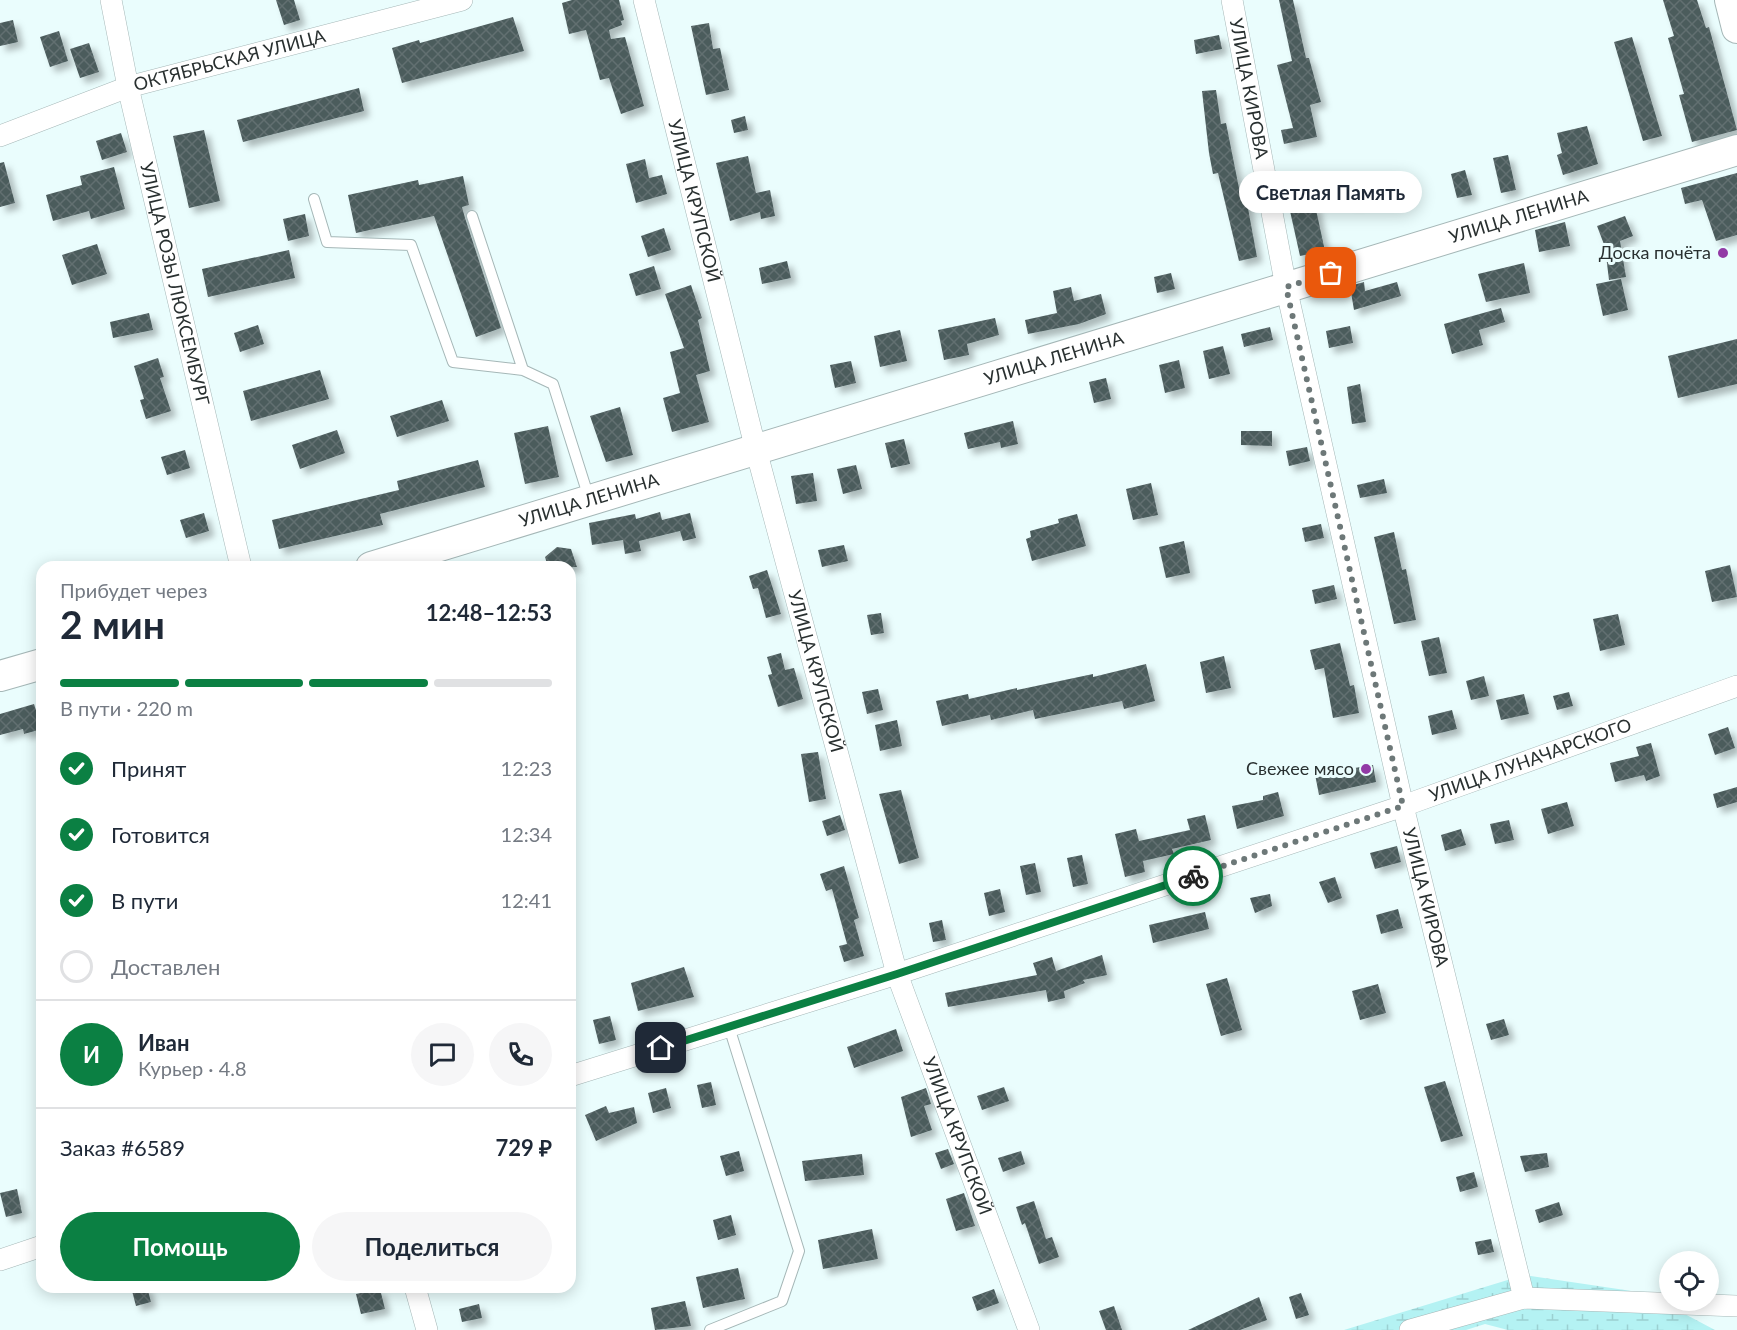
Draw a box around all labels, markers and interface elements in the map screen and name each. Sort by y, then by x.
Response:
street label: УЛИЦА КИРОВА [1226,16,1274,161]
street label: ОКТЯБРЬСКАЯ УЛИЦА [131,24,328,95]
street label: УЛИЦА КРУПСКОЙ [664,117,726,284]
street label: УЛИЦА РОЗЫ ЛЮКСЕМБУРГ [136,160,215,408]
callout: Светлая Память [1240,171,1422,213]
text: Светлая Память [1256,180,1405,204]
street label: УЛИЦА ЛЕНИНА [1446,184,1592,247]
place label: Доска почёта [1599,241,1711,263]
marker: Доска почёта [1716,246,1730,260]
pin [1305,247,1356,298]
icon: bag [1314,256,1347,289]
street label: УЛИЦА ЛЕНИНА [981,326,1127,389]
street label: УЛИЦА ЛЕНИНА [516,468,662,531]
text: Прибудет через [60,578,207,602]
street label: УЛИЦА КРУПСКОЙ [784,588,849,755]
text: 12:48–12:53 [426,599,552,626]
text: 2 мин [60,601,165,647]
text: В пути · 220 m [60,696,193,720]
street label: УЛИЦА ЛУНАЧАРСКОГО [1426,713,1634,806]
icon: check [60,752,93,785]
text: Принят [111,755,186,782]
text: 12:23 [501,756,552,780]
place label: Свежее мясо [1246,757,1354,779]
marker: Свежее мясо [1359,762,1373,776]
icon: check [60,818,93,851]
text: Готовится [111,821,210,848]
text: 12:34 [501,822,552,846]
street label: УЛИЦА КИРОВА [1399,825,1454,970]
courier [1163,846,1223,906]
icon: bike [1177,860,1210,893]
icon: check [60,884,93,917]
text: В пути [111,887,178,914]
text: 12:41 [501,888,552,912]
text: Доставлен [111,953,220,980]
pin [635,1022,686,1073]
button: chat [411,1023,474,1086]
button: phone [489,1023,552,1086]
text: Иван [138,1029,190,1056]
icon: home [644,1031,677,1064]
text: И [83,1041,100,1068]
street label: УЛИЦА КРУПСКОЙ [919,1053,997,1218]
text: Курьер · 4.8 [138,1056,247,1080]
text: Заказ #6589 [60,1134,185,1161]
text: 729 ₽ [496,1134,552,1161]
button: Помощь [60,1212,300,1281]
button: Поделиться [312,1212,552,1281]
map controls [1659,1251,1719,1311]
button: locate [1659,1251,1719,1311]

